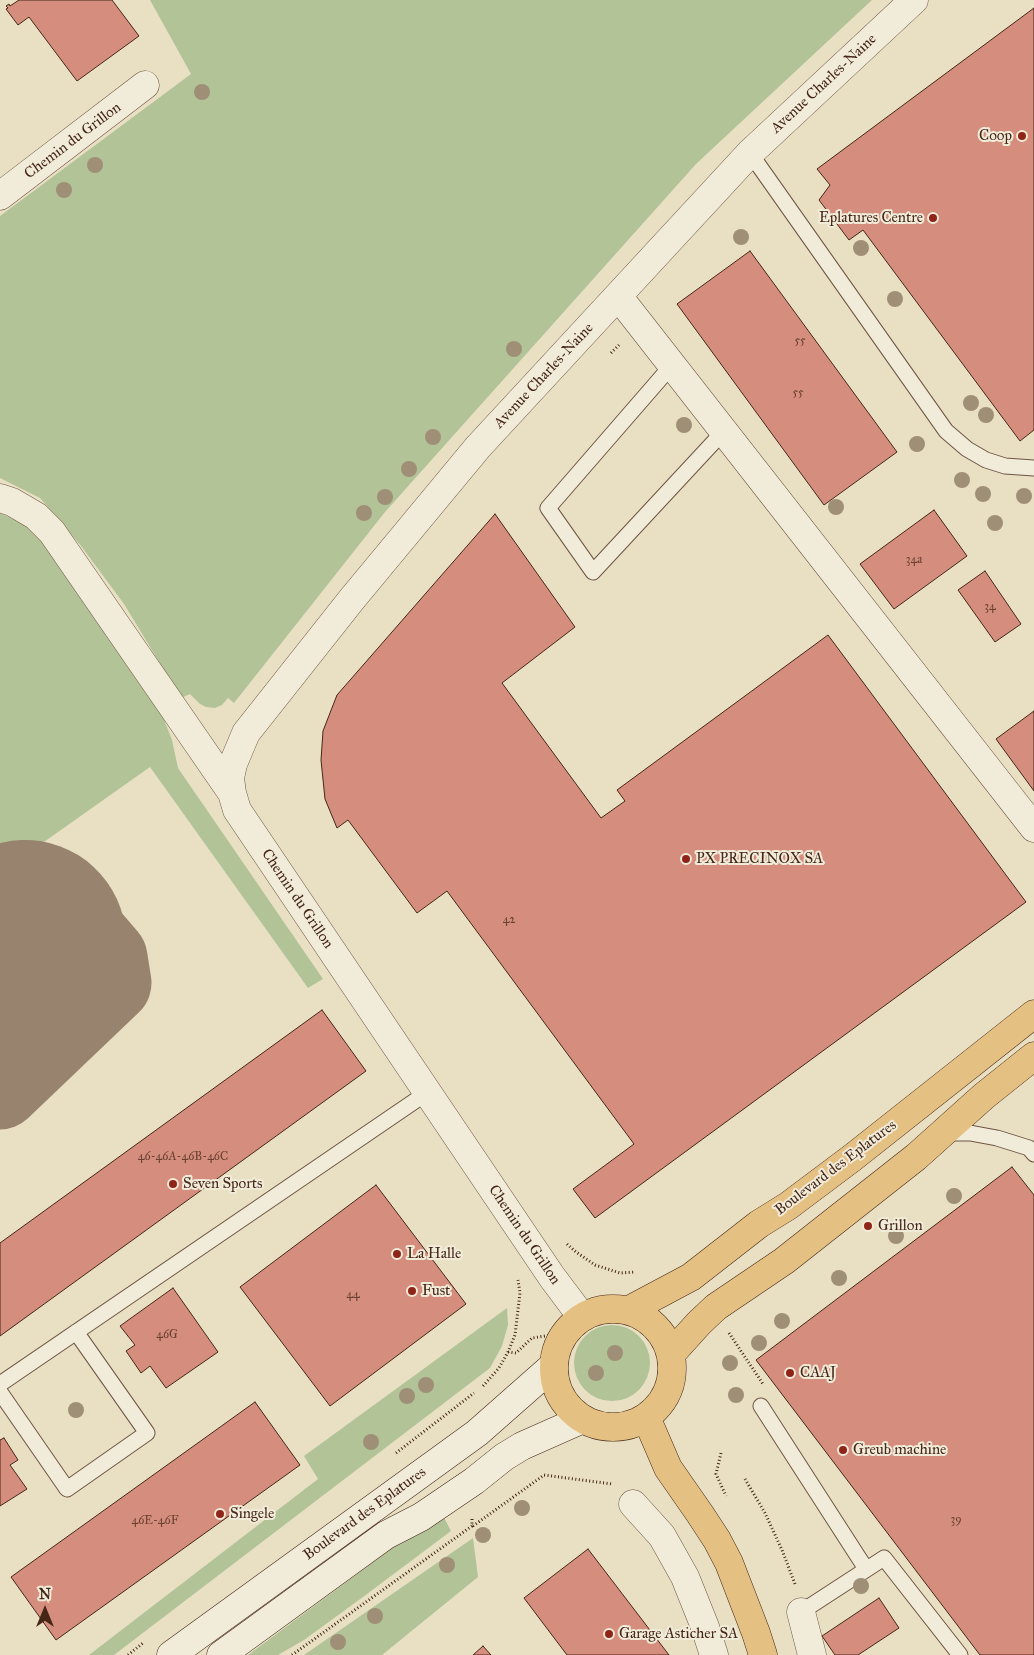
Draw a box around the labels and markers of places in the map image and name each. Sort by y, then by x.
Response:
place label: Coop [979,127,1012,145]
marker: Coop [1016,130,1028,142]
place label: Eplatures Centre [819,209,923,227]
marker: Eplatures Centre [927,212,939,224]
place label: PX PRECINOX SA [696,850,823,868]
marker: PX PRECINOX SA [680,853,692,865]
place label: Seven Sports [183,1175,263,1193]
marker: Seven Sports [167,1178,179,1190]
place label: Grillon [878,1217,923,1235]
marker: Grillon [862,1220,874,1232]
place label: La Halle [407,1245,461,1263]
marker: La Halle [391,1248,403,1260]
place label: Fust [422,1282,450,1300]
marker: Fust [406,1285,418,1297]
place label: CAAJ [800,1364,836,1382]
marker: CAAJ [784,1367,796,1379]
place label: Greub machine [853,1441,946,1459]
marker: Greub machine [837,1444,849,1456]
place label: Singele [230,1505,274,1523]
marker: Singele [214,1508,226,1520]
place label: Garage Asticher SA [619,1625,738,1643]
marker: Garage Asticher SA [603,1628,615,1640]

